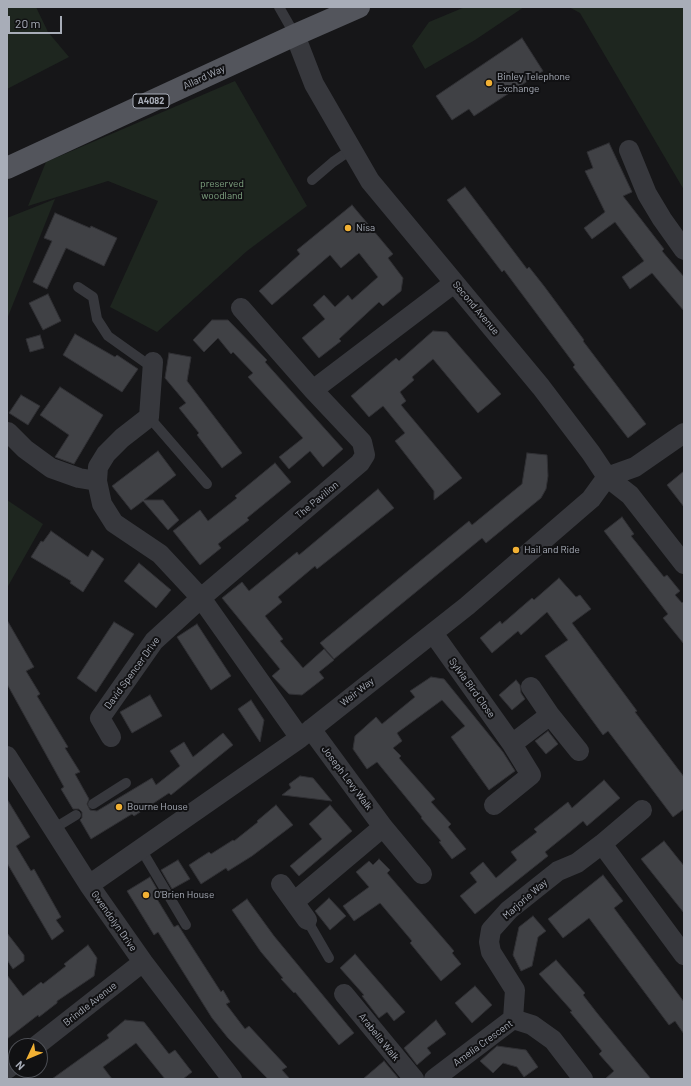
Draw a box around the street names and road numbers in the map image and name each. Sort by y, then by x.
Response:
street label: Allard Way [181,62,227,92]
road number: A4082 [133,94,169,108]
street label: Second Avenue [450,279,502,337]
street label: The Pavilion [293,479,341,521]
street label: David Spencer Drive [102,635,162,711]
street label: Sylvia Bird Close [446,656,498,720]
street label: Weir Way [338,675,376,709]
street label: Joseph Levy Walk [319,744,375,812]
street label: Marjorie Way [500,876,550,922]
street label: Gwendolyn Drive [89,888,139,954]
street label: Brindle Avenue [61,979,119,1029]
street label: Arabella Walk [356,1011,402,1063]
street label: Amelia Crescent [451,1017,515,1069]

